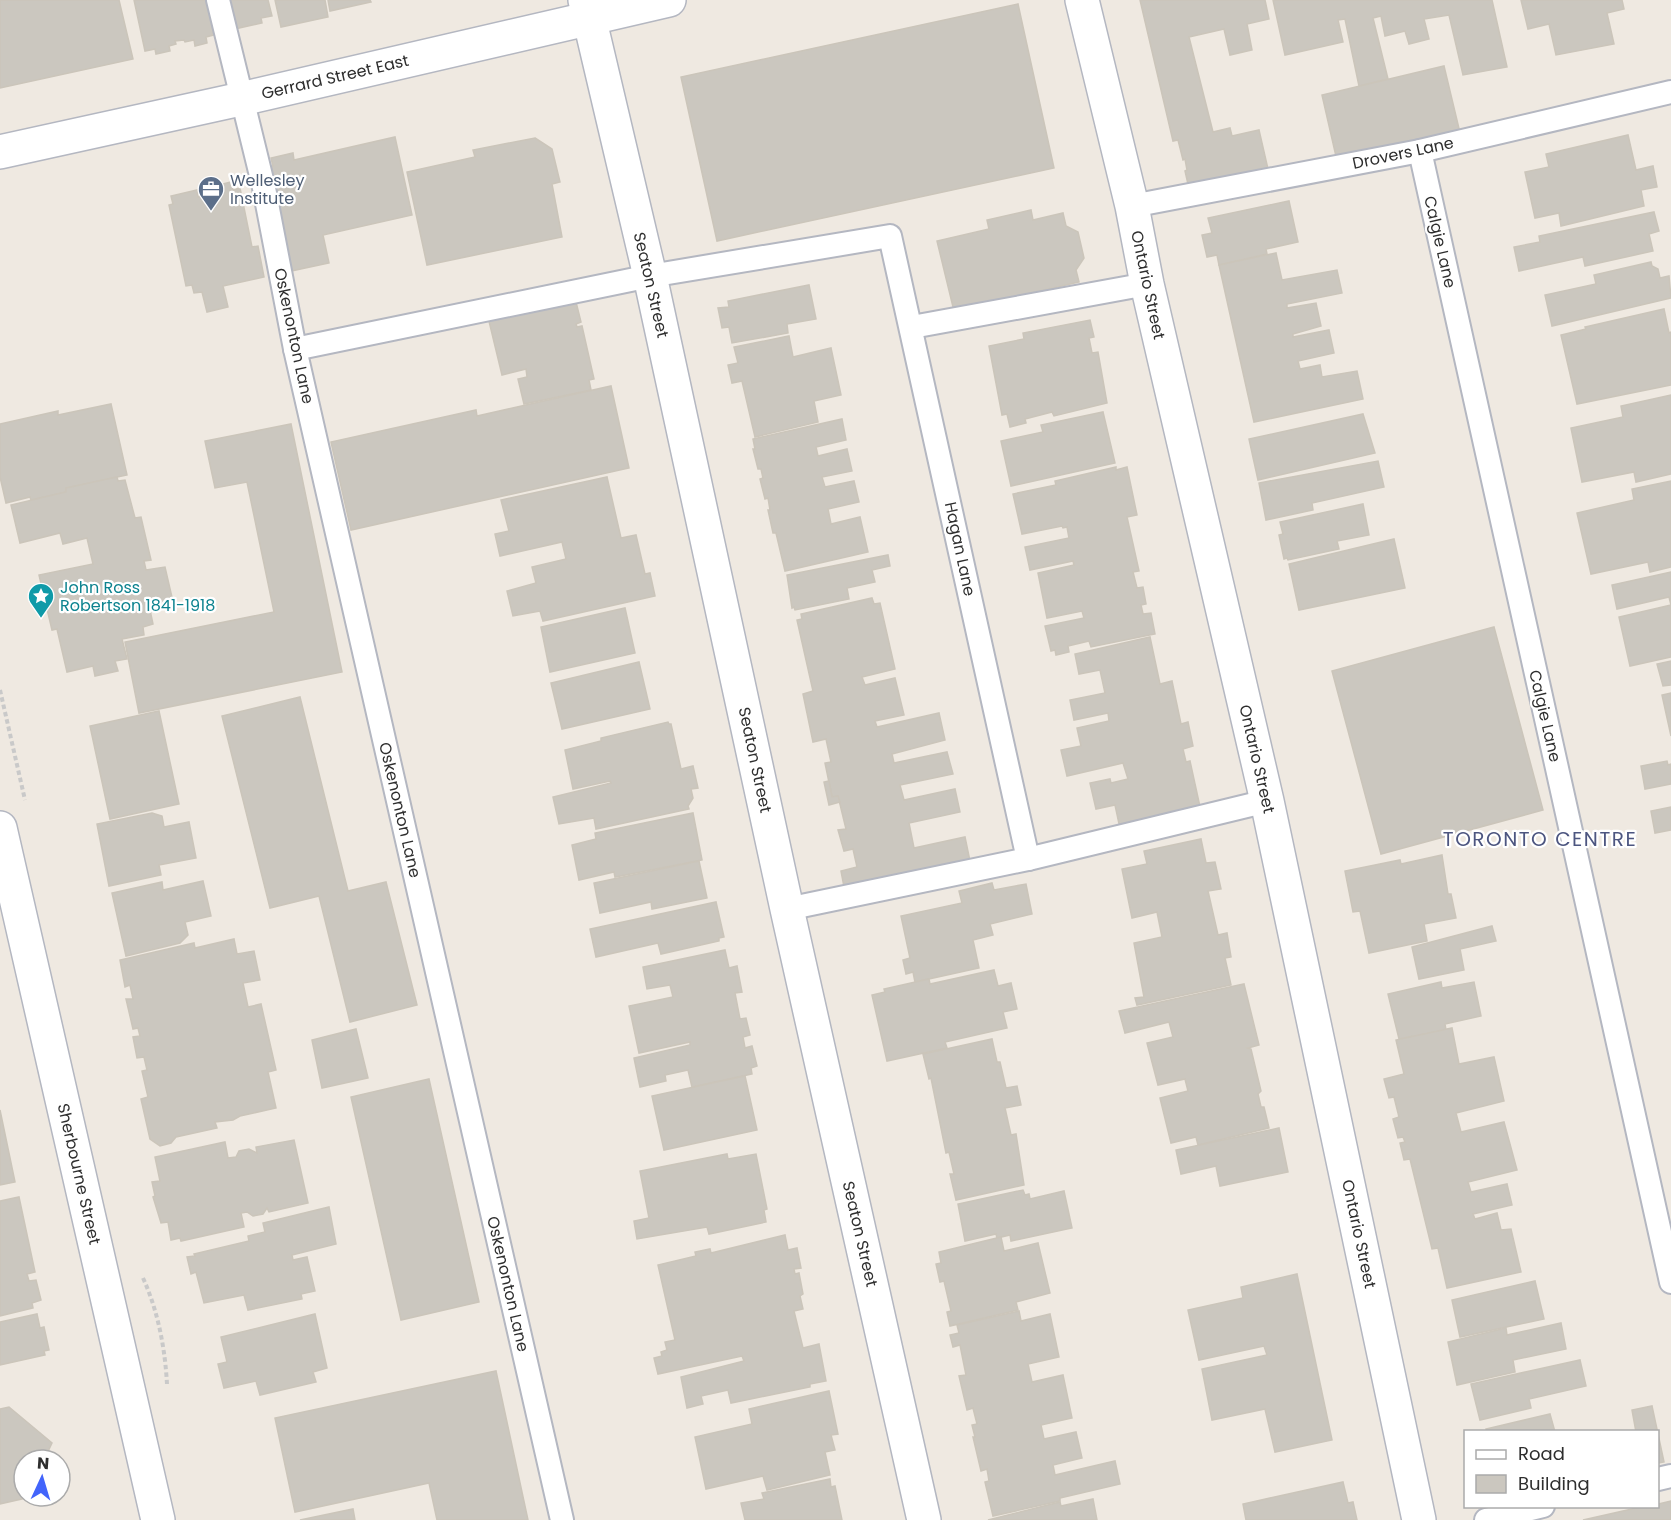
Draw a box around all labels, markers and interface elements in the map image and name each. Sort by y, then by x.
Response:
street label: Gerrard Street East [259,49,411,105]
street label: Drovers Lane [1350,131,1456,175]
place label: Wellesley Institute [230,169,305,210]
office icon: Wellesley Institute [196,174,226,212]
street label: Calgie Lane [1418,194,1462,290]
street label: Ontario Street [1125,228,1171,342]
street label: Seaton Street [628,230,674,340]
street label: Oskenonton Lane [268,266,320,406]
street label: Hagan Lane [939,500,981,598]
place label: John Ross Robertson 1841-1918 [60,576,215,617]
place icon: John Ross Robertson 1841-1918 [26,581,56,619]
street label: Calgie Lane [1523,668,1567,764]
street label: Ontario Street [1233,702,1281,816]
street label: Seaton Street [733,705,777,815]
street label: Oskenonton Lane [373,740,427,880]
district label: TORONTO CENTRE [1443,825,1637,853]
street label: Sherbourne Street [52,1101,106,1247]
street label: Ontario Street [1336,1177,1382,1291]
street label: Seaton Street [837,1179,883,1289]
street label: Oskenonton Lane [481,1214,535,1354]
legend [1464,1430,1659,1508]
text: Road [1518,1441,1565,1466]
north arrow [12,1448,72,1508]
text: N [36,1452,50,1475]
text: Building [1518,1471,1590,1496]

